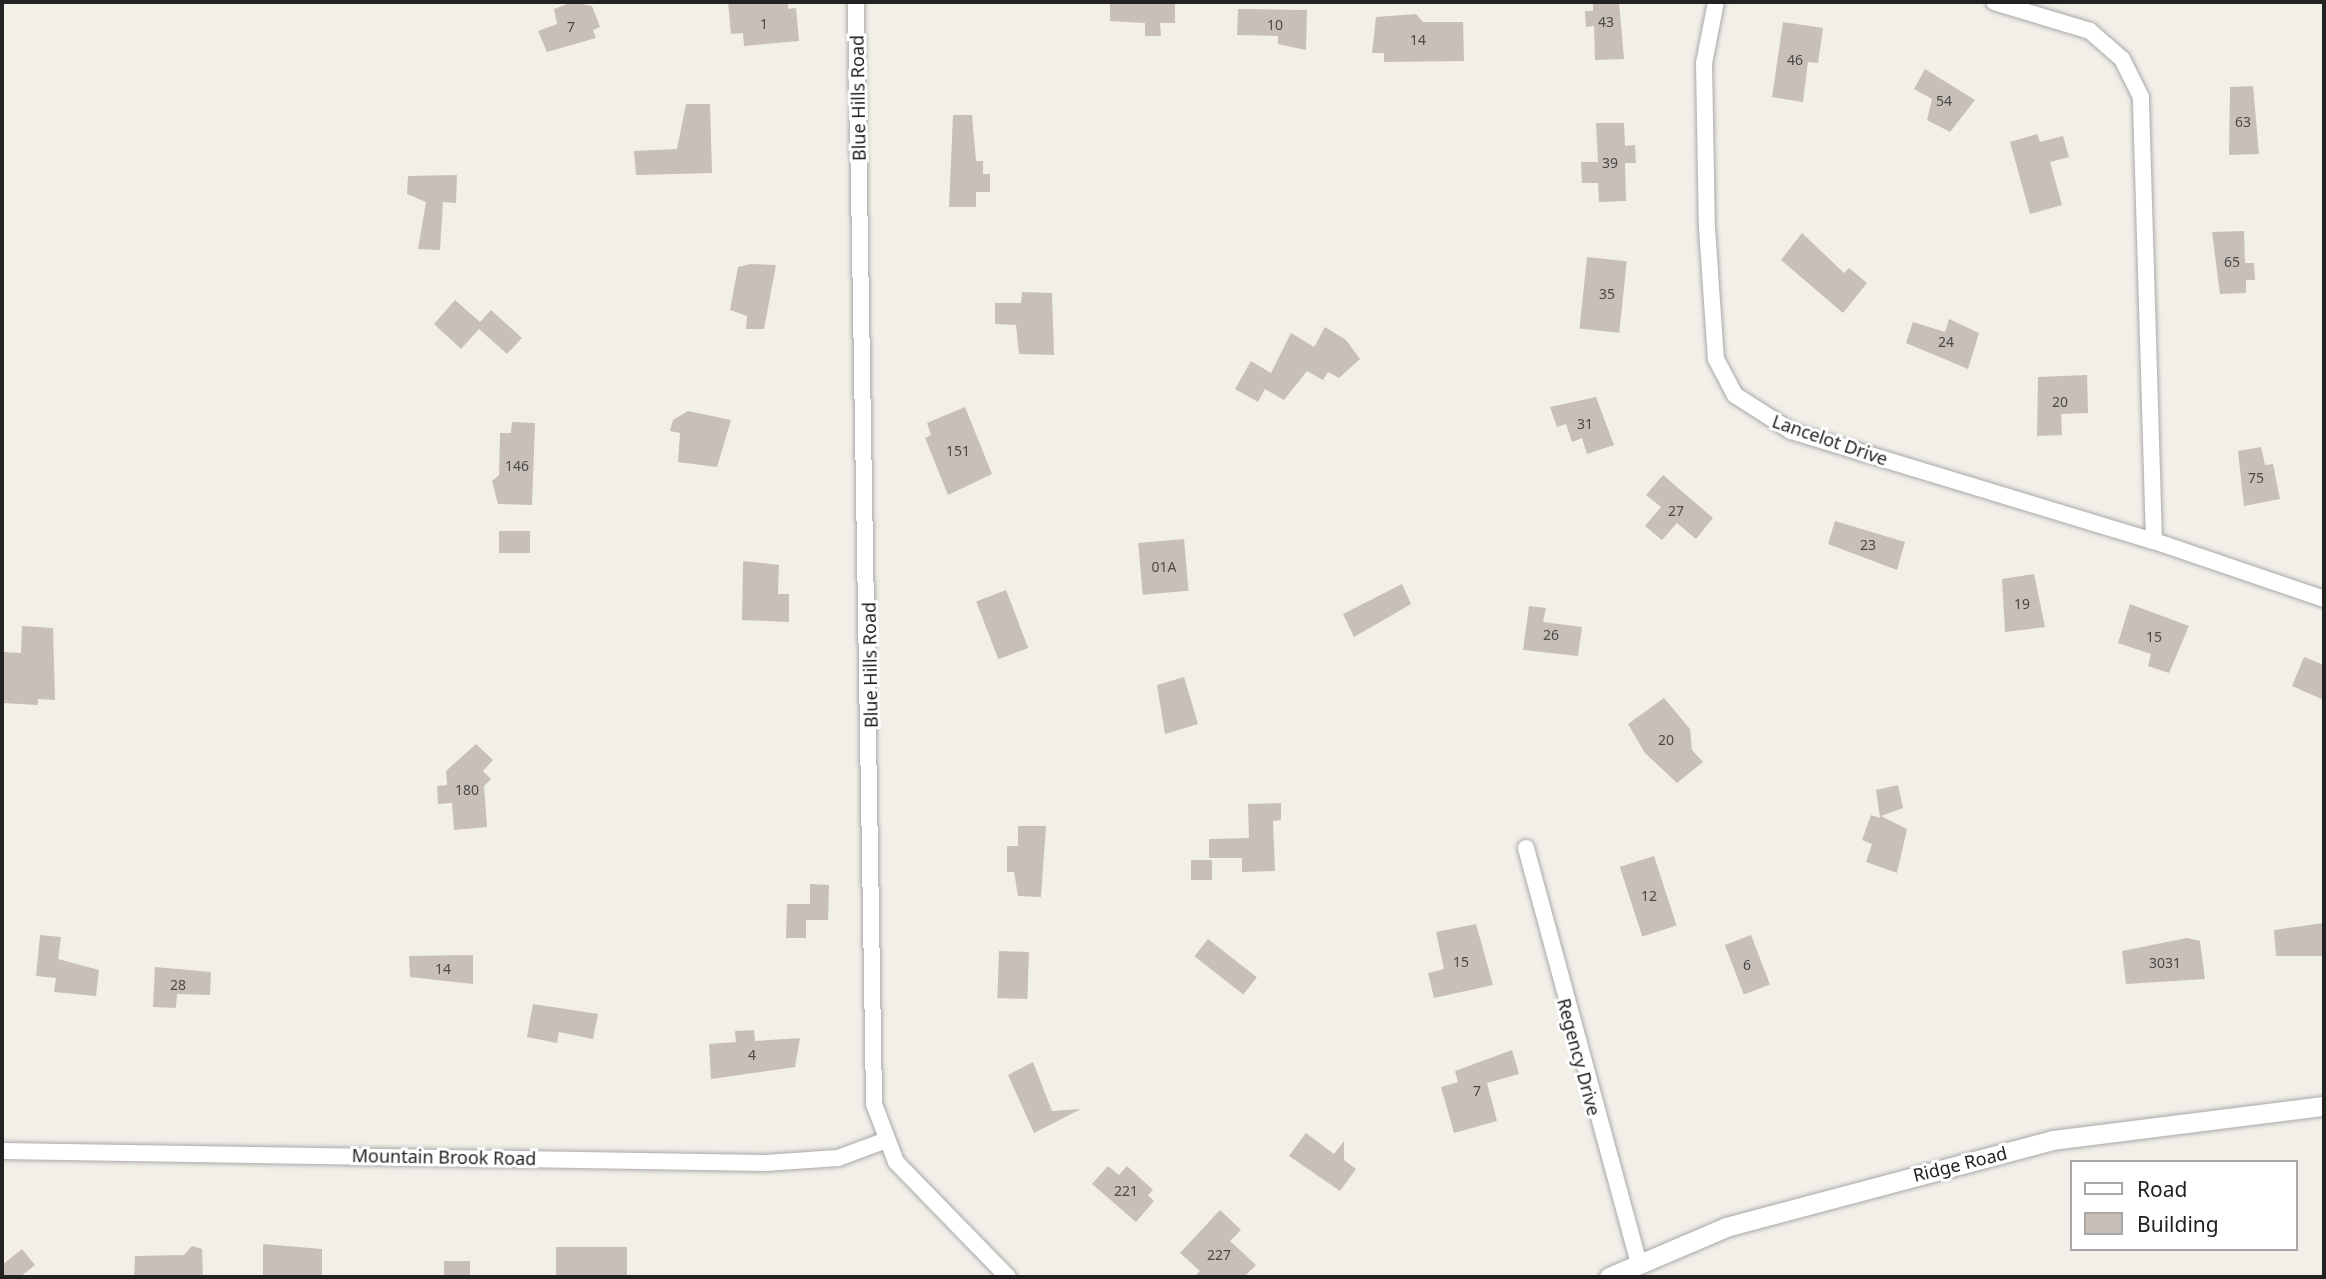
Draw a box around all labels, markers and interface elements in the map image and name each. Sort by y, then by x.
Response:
house number: 43 [1598,14,1614,30]
house number: 1 [760,16,768,32]
house number: 10 [1267,17,1283,33]
house number: 7 [567,19,575,35]
house number: 14 [1410,32,1426,48]
street label: Blue Hills Road [846,35,870,161]
house number: 46 [1787,52,1803,68]
house number: 54 [1936,93,1952,109]
house number: 63 [2235,114,2251,130]
house number: 39 [1602,155,1618,171]
house number: 65 [2224,254,2240,270]
house number: 35 [1599,286,1615,302]
house number: 24 [1938,334,1954,350]
house number: 20 [2052,394,2068,410]
street label: Lancelot Drive [1769,410,1891,470]
house number: 31 [1577,416,1593,432]
house number: 151 [946,443,970,459]
house number: 146 [505,458,529,474]
house number: 75 [2248,470,2264,486]
house number: 27 [1668,503,1684,519]
house number: 23 [1860,537,1876,553]
house number: 01A [1152,559,1176,575]
house number: 19 [2014,596,2030,612]
street label: Blue Hills Road [858,602,882,728]
house number: 26 [1543,627,1559,643]
house number: 15 [2146,629,2162,645]
house number: 20 [1658,732,1674,748]
house number: 180 [455,782,479,798]
house number: 12 [1641,888,1657,904]
house number: 15 [1453,954,1469,970]
house number: 3031 [2149,955,2181,971]
house number: 6 [1743,957,1751,973]
house number: 14 [435,961,451,977]
house number: 28 [170,977,186,993]
street label: Regency Drive [1553,996,1605,1118]
house number: 4 [748,1047,756,1063]
house number: 7 [1473,1083,1481,1099]
street label: Ridge Road [1911,1142,2009,1186]
street label: Mountain Brook Road [352,1145,536,1169]
legend [2070,1160,2298,1251]
text: Road [2137,1175,2187,1203]
house number: 221 [1114,1183,1138,1199]
text: Building [2137,1210,2219,1238]
house number: 227 [1207,1247,1231,1263]

